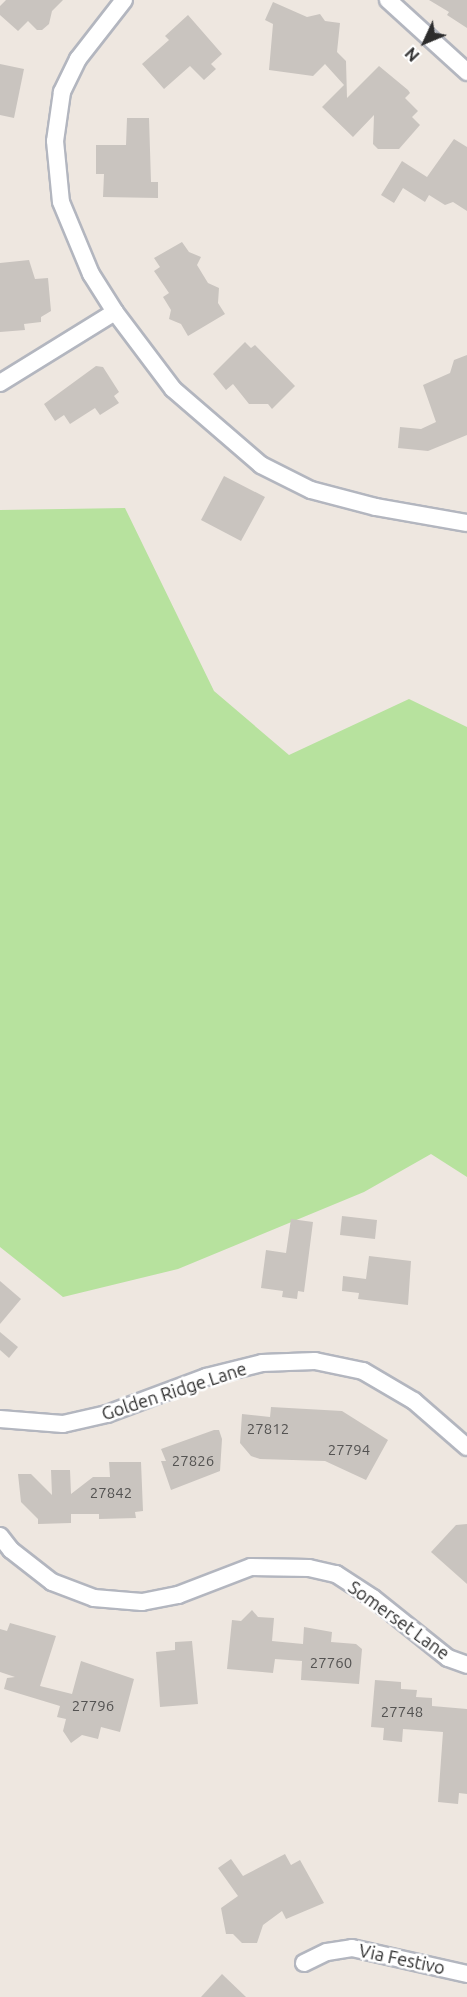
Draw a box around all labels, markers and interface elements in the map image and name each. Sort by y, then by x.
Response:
north arrow [395,12,455,72]
text: N [401,44,423,65]
street label: Golden Ridge Lane [99,1357,249,1425]
house number: 27812 [247,1420,289,1438]
house number: 27794 [328,1441,370,1459]
house number: 27826 [172,1452,214,1470]
house number: 27842 [90,1484,132,1502]
street label: Somerset Lane [344,1576,454,1664]
house number: 27760 [310,1654,352,1672]
house number: 27796 [72,1697,114,1715]
house number: 27748 [381,1703,423,1721]
street label: Via Festivo [357,1939,447,1979]

